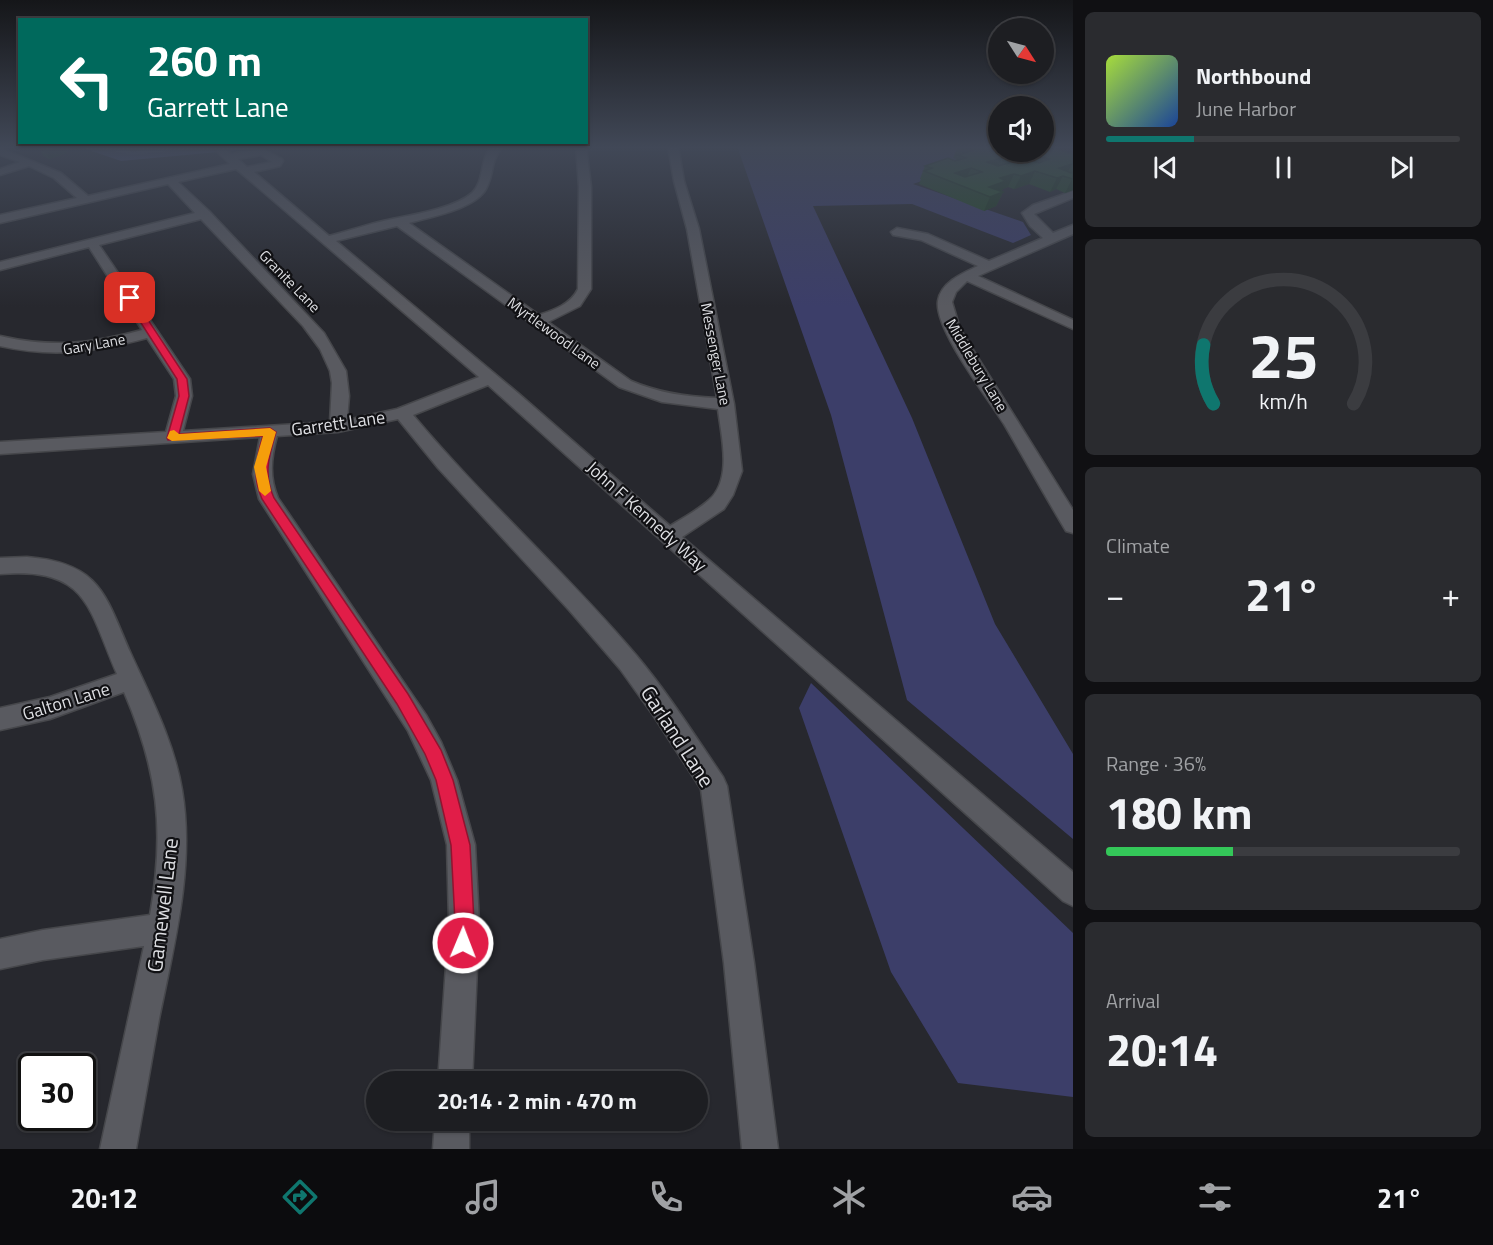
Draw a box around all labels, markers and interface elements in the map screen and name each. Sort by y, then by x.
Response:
north arrow [988,18,1054,84]
map controls [988,18,1054,162]
text: 260 m [147,28,262,92]
icon: left [48,42,126,120]
text: Northbound [1196,59,1311,93]
text: Garrett Lane [147,86,289,127]
text: June Harbor [1196,93,1296,124]
button: sound [988,96,1054,162]
icon: previous [1149,151,1182,184]
icon: pause [1267,151,1300,184]
icon: next [1385,151,1418,184]
street label: Granite Lane [254,244,326,318]
pin [104,272,155,323]
icon: arrive [113,281,146,314]
street label: Myrtlewood Lane [503,291,605,375]
street label: Messenger Lane [695,301,737,407]
text: 25 [1248,307,1318,402]
street label: Middlebury Lane [940,314,1014,416]
street label: Gary Lane [61,327,127,361]
text: km/h [1259,386,1307,418]
street label: Garrett Lane [289,403,387,443]
street label: John F Kennedy Way [581,454,714,578]
text: Climate [1106,530,1170,561]
text: 21° [1245,560,1321,628]
text: − [1106,570,1124,620]
text: + [1442,570,1460,620]
street label: Galton Lane [19,675,113,727]
street label: Garland Lane [633,679,723,793]
text: Range · 36% [1106,748,1206,779]
text: 180 km [1106,778,1252,846]
street label: Gamewell Lane [138,836,186,974]
position arrow [431,911,495,975]
text: Arrival [1106,985,1160,1016]
text: 20:14 [1106,1015,1218,1083]
speed limit sign: 30 [18,1053,96,1131]
text: 20:14 · 2 min · 470 m [437,1084,637,1118]
icon: directions [279,1176,321,1218]
icon: music [462,1176,504,1218]
icon: phone [645,1176,687,1218]
icon: climate [828,1176,870,1218]
icon: car [1011,1176,1053,1218]
icon: filters [1194,1176,1236,1218]
text: 20:12 [71,1177,138,1218]
text: 21° [1377,1177,1422,1218]

